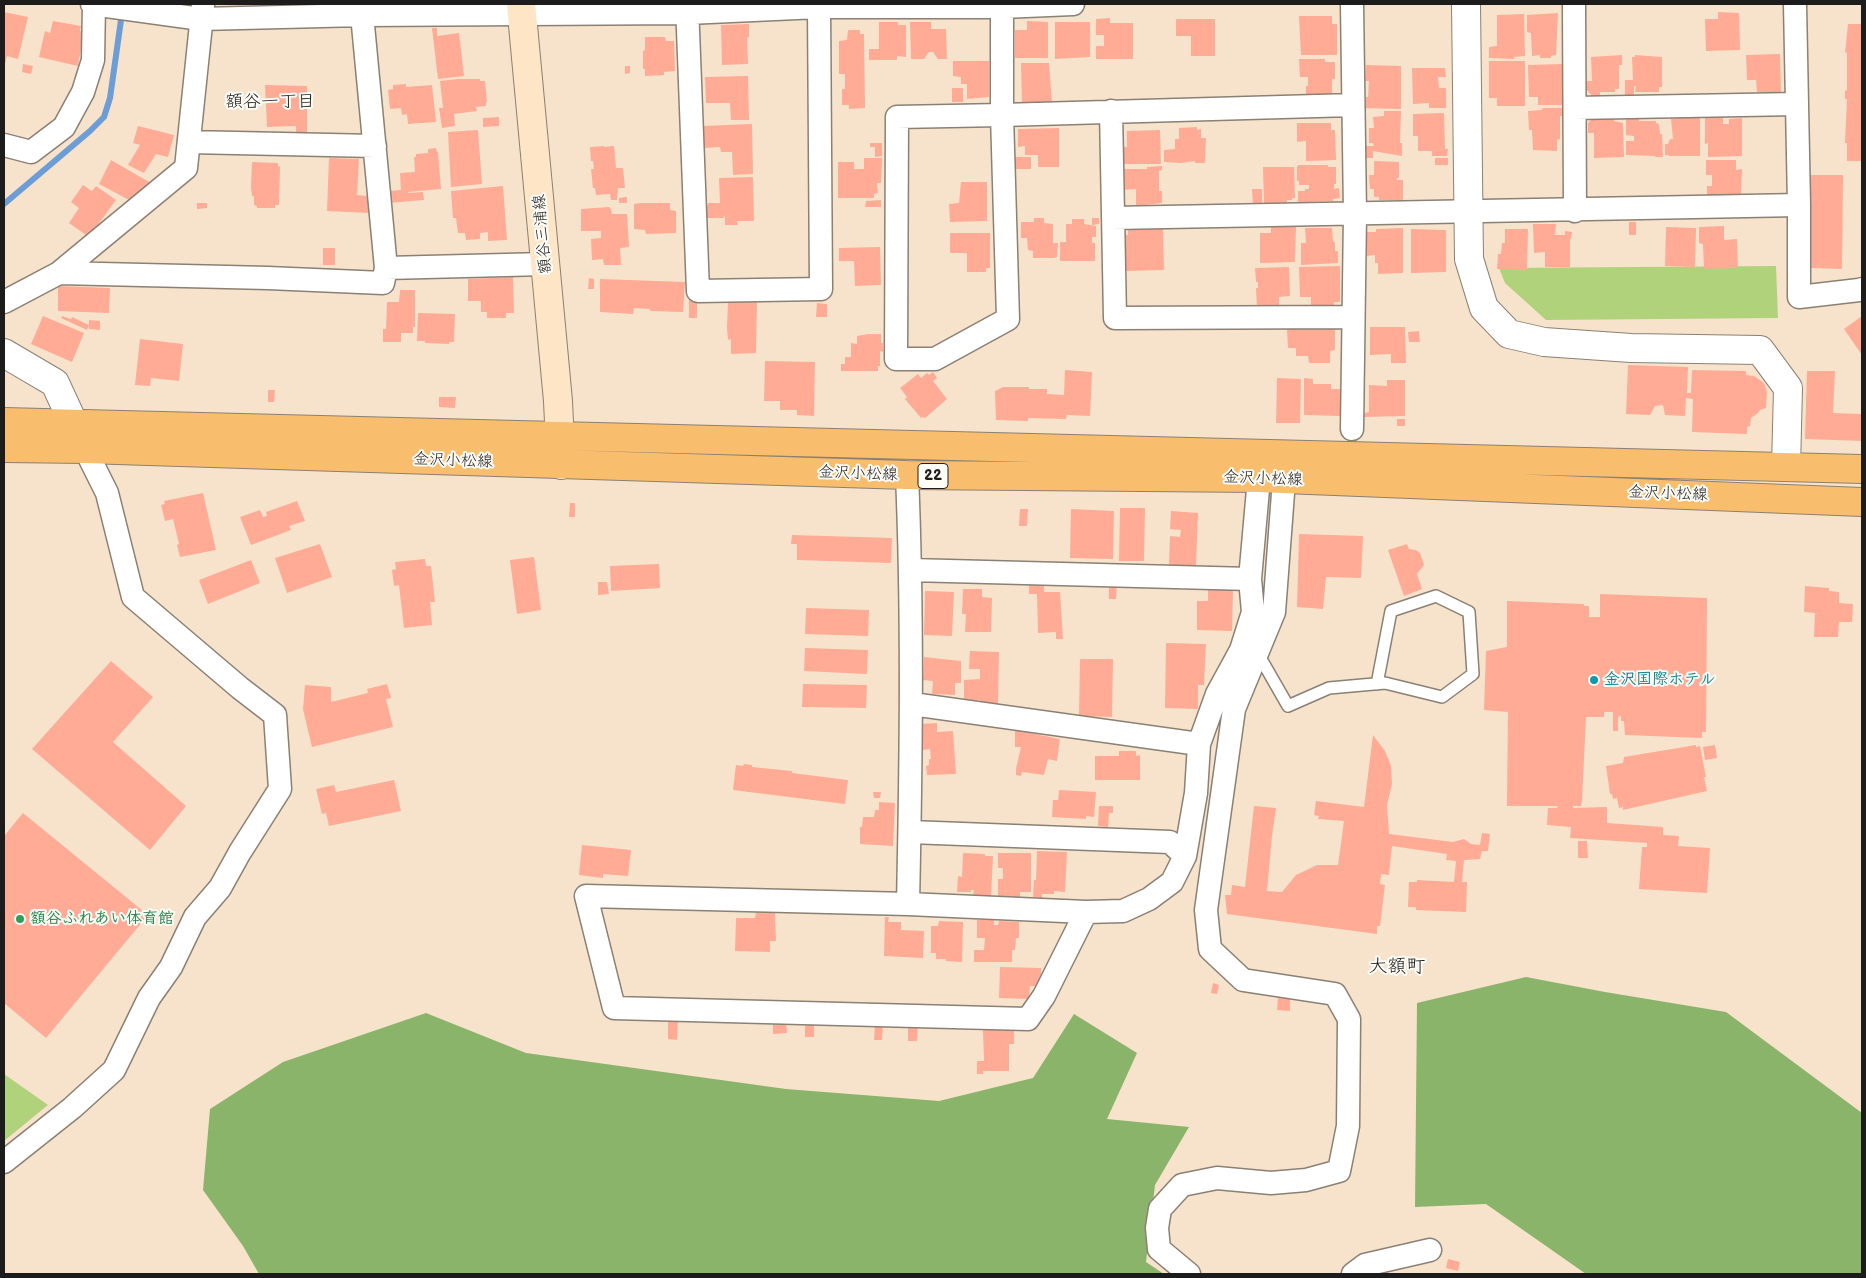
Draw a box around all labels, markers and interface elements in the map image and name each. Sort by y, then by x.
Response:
district label: 額谷一丁目 [225,91,315,113]
street label: 額谷三浦線 [530,193,556,275]
street label: 金沢小松線 [413,450,493,472]
street label: 金沢小松線 [818,463,898,485]
road number: 22 [918,464,948,488]
street label: 金沢小松線 [1223,468,1303,490]
street label: 金沢小松線 [1628,483,1708,505]
place label: 金沢国際ホテル [1604,670,1716,690]
marker: 金沢国際ホテル [1588,674,1600,686]
place label: 額谷ふれあい体育館 [30,909,174,929]
marker: 額谷ふれあい体育館 [14,913,26,925]
district label: 大額町 [1369,956,1425,978]

